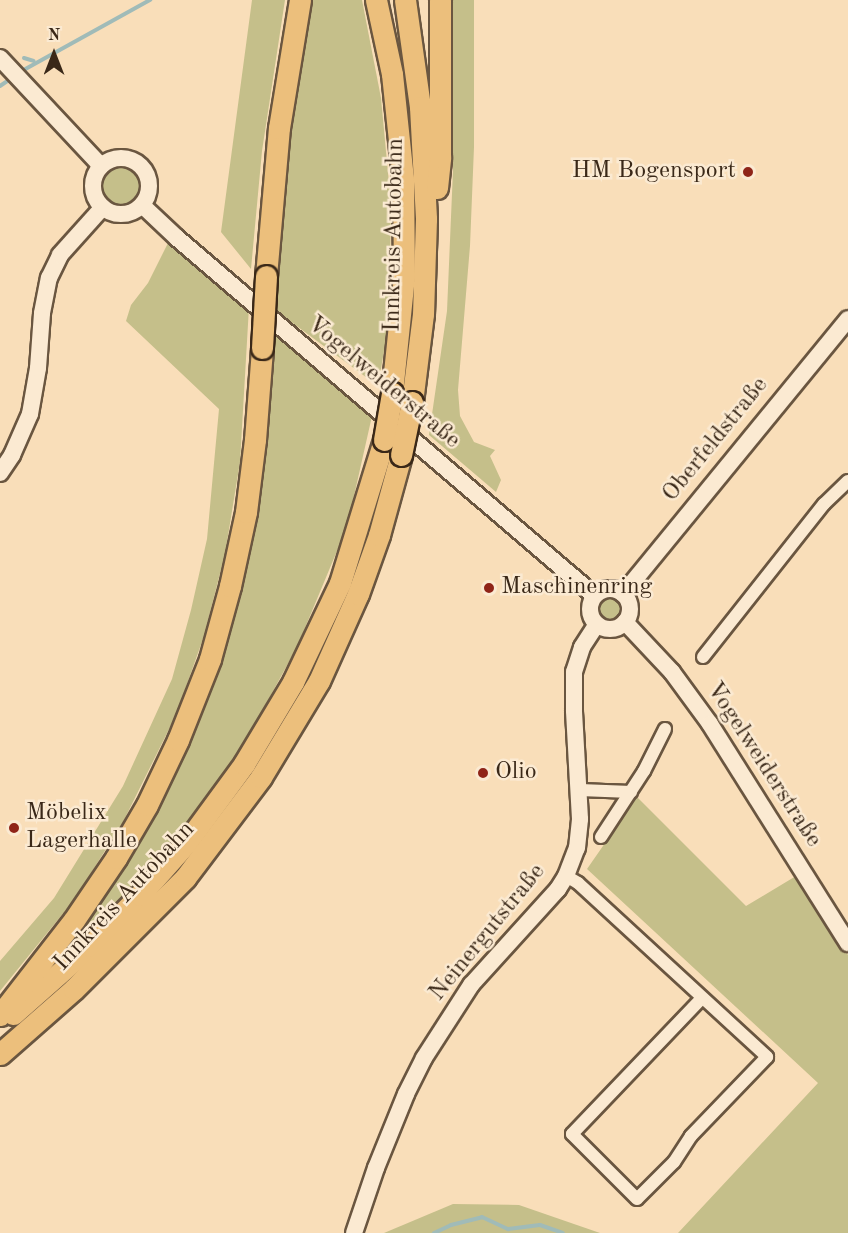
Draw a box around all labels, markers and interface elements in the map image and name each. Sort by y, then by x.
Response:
north arrow [24,24,84,84]
text: N [48,28,60,44]
street label: Innkreis Autobahn [379,138,411,332]
place label: HM Bogensport [572,158,736,186]
marker: HM Bogensport [741,165,755,179]
street label: Vogelweiderstraße [301,311,465,455]
street label: Oberfeldstraße [657,372,775,508]
place label: Maschinenring [501,574,653,602]
marker: Maschinenring [482,581,496,595]
street label: Vogelweiderstraße [699,677,827,853]
place label: Olio [495,759,537,787]
marker: Olio [476,766,490,780]
place label: Möbelix Lagerhalle [26,800,137,856]
street label: Innkreis Autobahn [48,816,202,978]
marker: Möbelix Lagerhalle [7,821,21,835]
street label: Neinergutstraße [424,859,552,1007]

